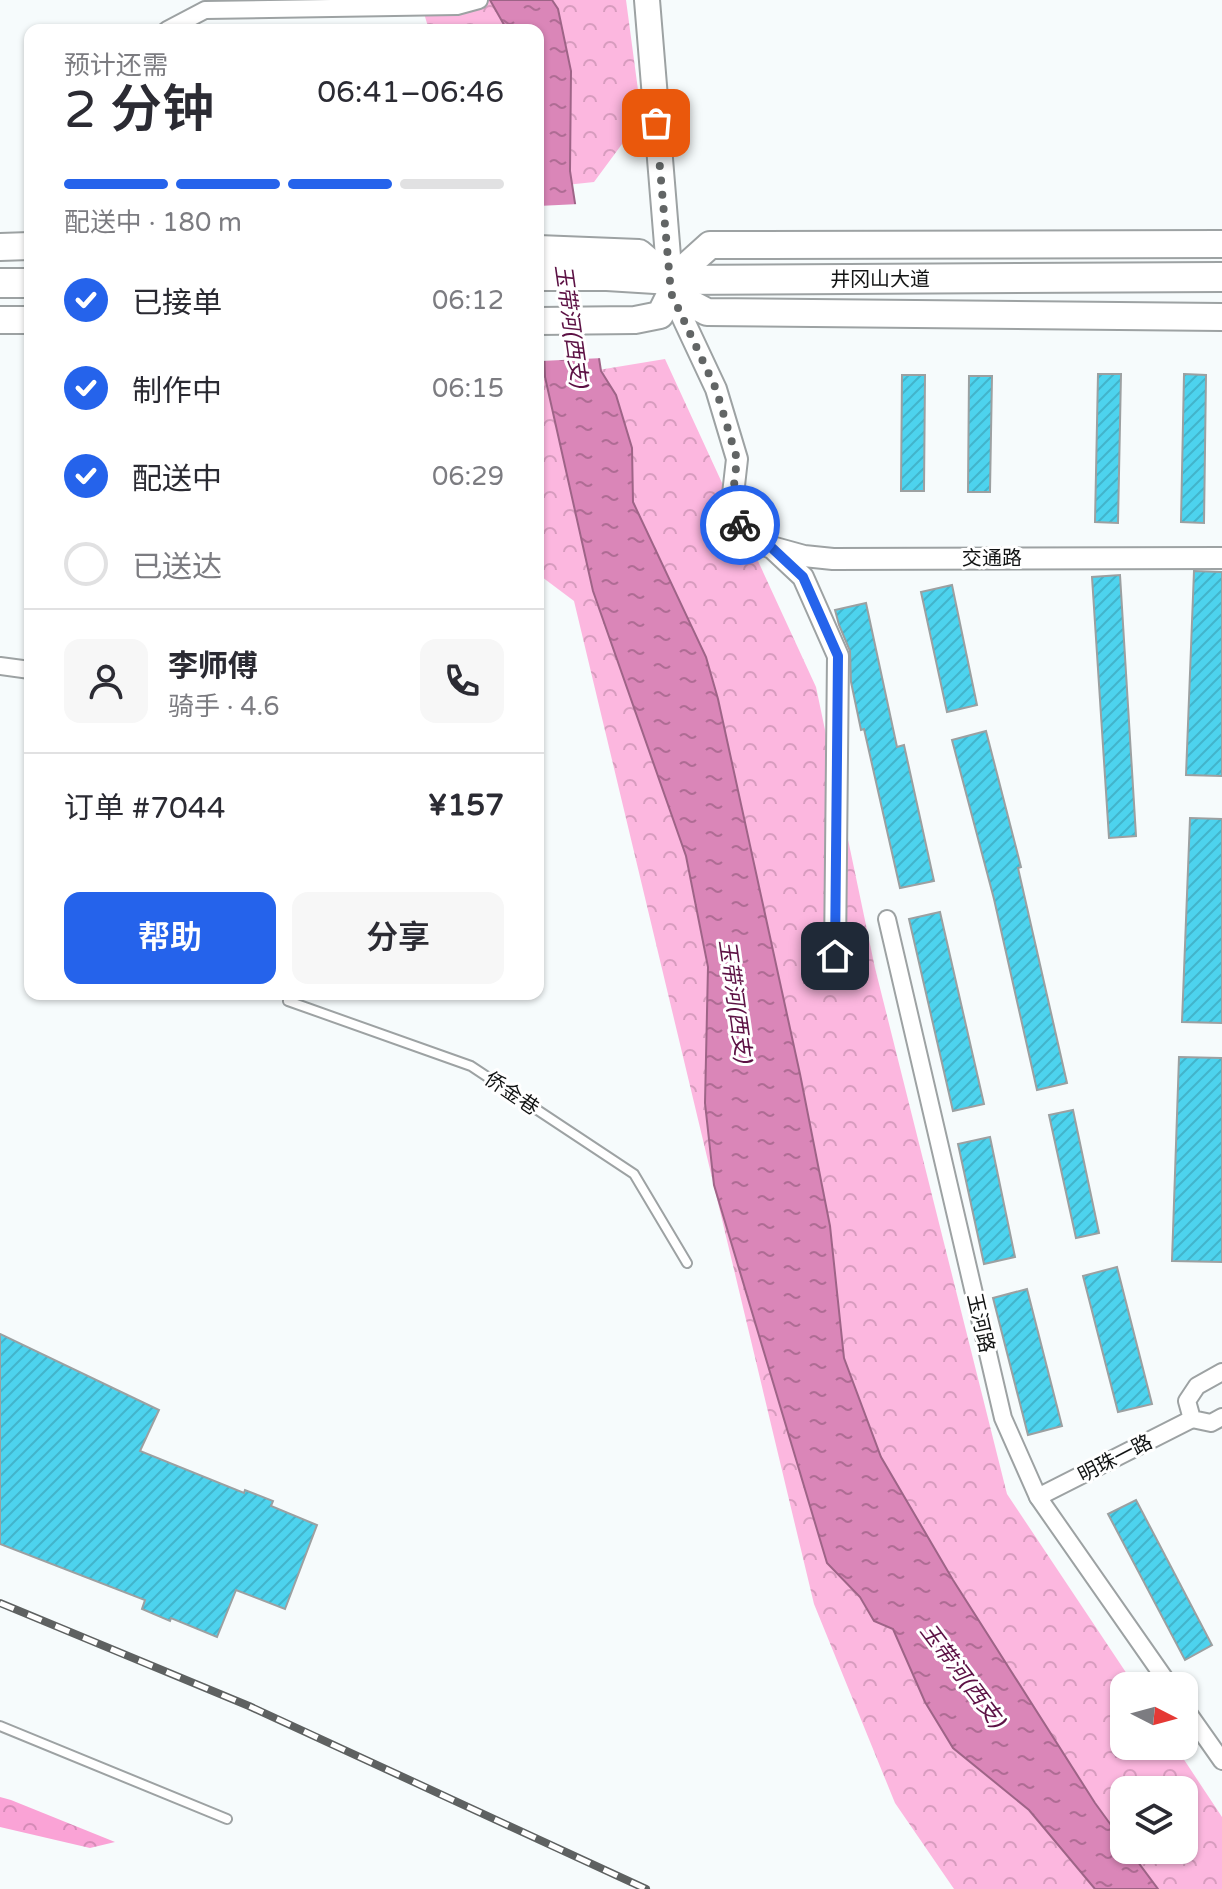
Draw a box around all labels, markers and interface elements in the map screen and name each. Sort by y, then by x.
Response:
text: 预计还需 [64,50,168,81]
text: 06:41–06:46 [317,74,504,111]
text: 2 分钟 [64,79,214,142]
pin [622,89,690,157]
icon: bag [634,101,678,145]
text: 配送中 · 180 m [64,207,242,238]
water label: 玉带河(西支) [550,263,593,391]
street label: 井冈山大道 [830,268,930,292]
icon: check [64,278,108,322]
text: 已接单 [132,285,222,322]
text: 06:12 [432,285,504,316]
icon: check [64,366,108,410]
text: 制作中 [132,373,222,410]
text: 06:15 [432,373,504,404]
icon: check [64,454,108,498]
text: 配送中 [132,461,222,498]
text: 06:29 [432,461,504,492]
courier [700,485,780,565]
icon: bike [718,503,762,547]
street label: 交通路 [962,547,1022,571]
text: 已送达 [132,549,222,586]
button: person [64,639,148,723]
button: phone [420,639,504,723]
text: 李师傅 [168,648,258,685]
text: 骑手 · 4.6 [168,691,280,722]
text: ¥157 [428,787,504,824]
text: 订单 #7044 [64,790,226,827]
button: 帮助 [64,892,276,984]
button: 分享 [292,892,504,984]
pin [801,922,869,990]
icon: home [813,934,857,978]
water label: 玉带河(西支) [714,938,757,1066]
street label: 侨金巷 [480,1067,543,1121]
street label: 玉河路 [962,1291,998,1355]
street label: 明珠一路 [1074,1430,1157,1488]
water label: 玉带河(西支) [915,1618,1011,1735]
north arrow [1110,1672,1198,1760]
map controls [1110,1672,1198,1864]
button: layers [1110,1776,1198,1864]

